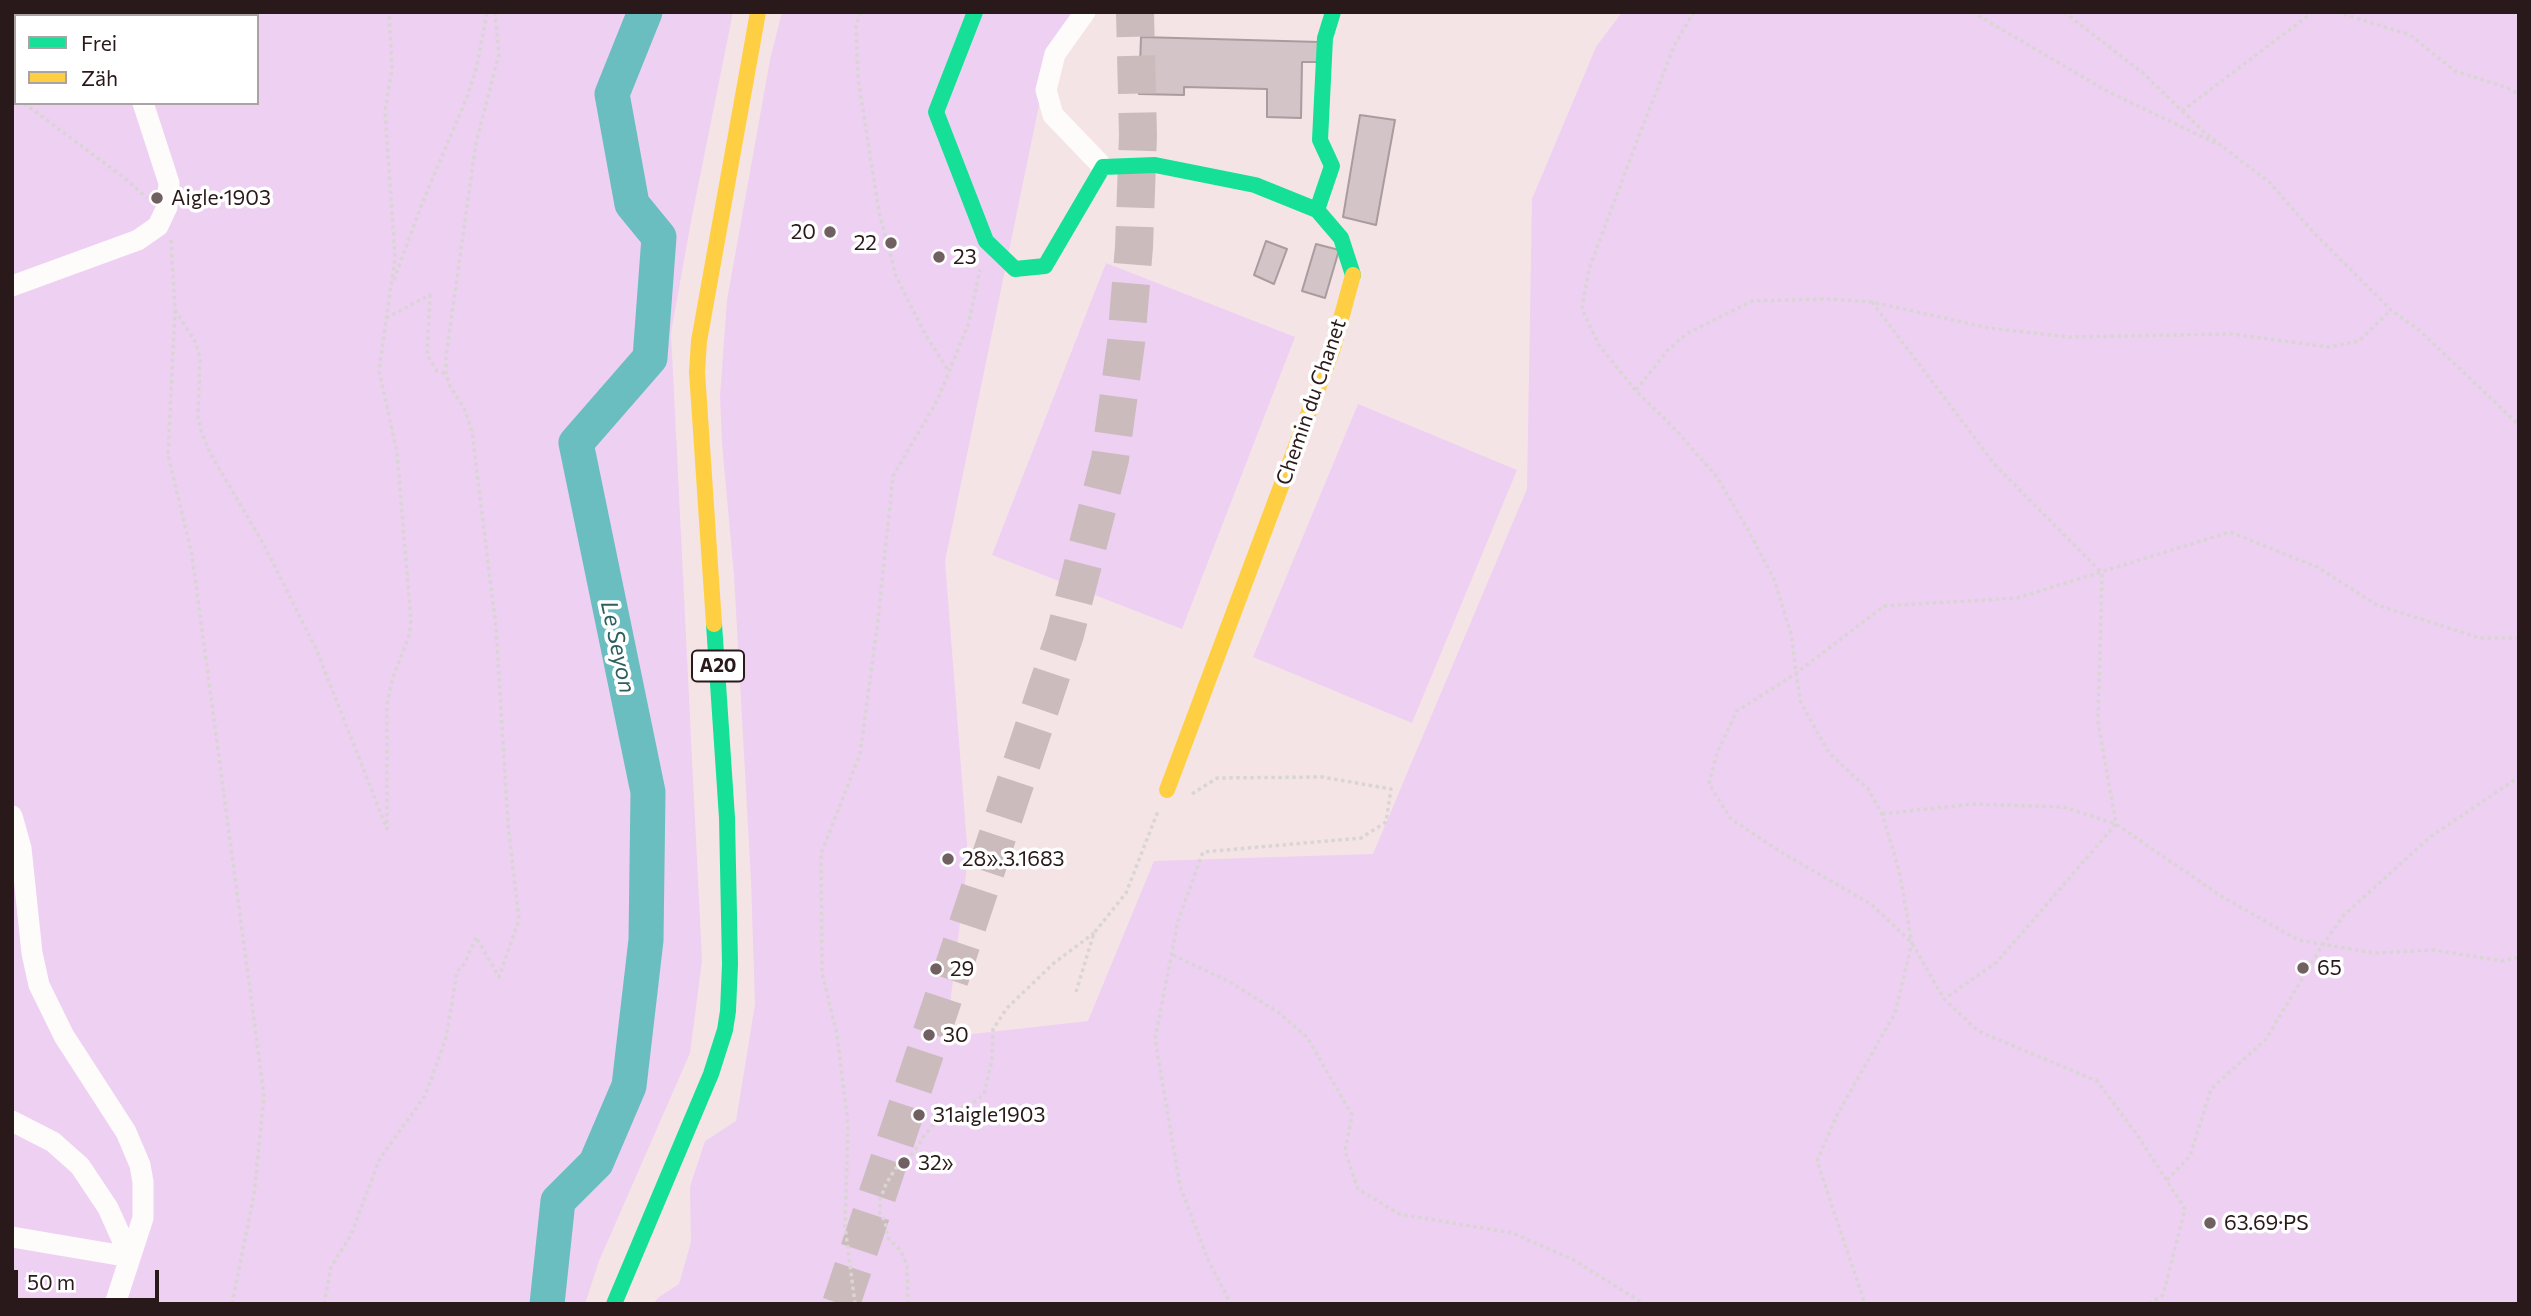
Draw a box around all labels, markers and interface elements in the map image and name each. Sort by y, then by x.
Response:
legend [14,14,259,105]
text: Frei [81,30,117,55]
text: Zäh [81,65,118,90]
place label: Aigle·1903 [171,185,271,211]
marker: Aigle·1903 [149,190,165,206]
place label: 20 [791,219,816,245]
marker: 20 [822,224,838,240]
place label: 22 [854,230,877,256]
marker: 22 [883,235,899,251]
place label: 23 [953,244,977,270]
marker: 23 [931,249,947,265]
street label: Chemin du Chanet [1271,316,1351,488]
water label: Le Seyon [595,598,641,696]
road number: A20 [692,650,744,681]
place label: 28».3.1683 [962,846,1065,872]
marker: 28».3.1683 [940,851,956,867]
place label: 65 [2317,955,2342,981]
place label: 29 [950,956,974,982]
marker: 65 [2295,960,2311,976]
marker: 29 [928,961,944,977]
place label: 30 [943,1022,969,1048]
marker: 30 [921,1027,937,1043]
place label: 31aigle1903 [933,1102,1045,1128]
marker: 31aigle1903 [911,1107,927,1123]
place label: 32» [918,1150,953,1176]
marker: 32» [896,1155,912,1171]
place label: 63.69·PS [2224,1210,2309,1236]
marker: 63.69·PS [2202,1215,2218,1231]
scale bar [18,1256,163,1300]
text: 50 m [27,1269,75,1294]

